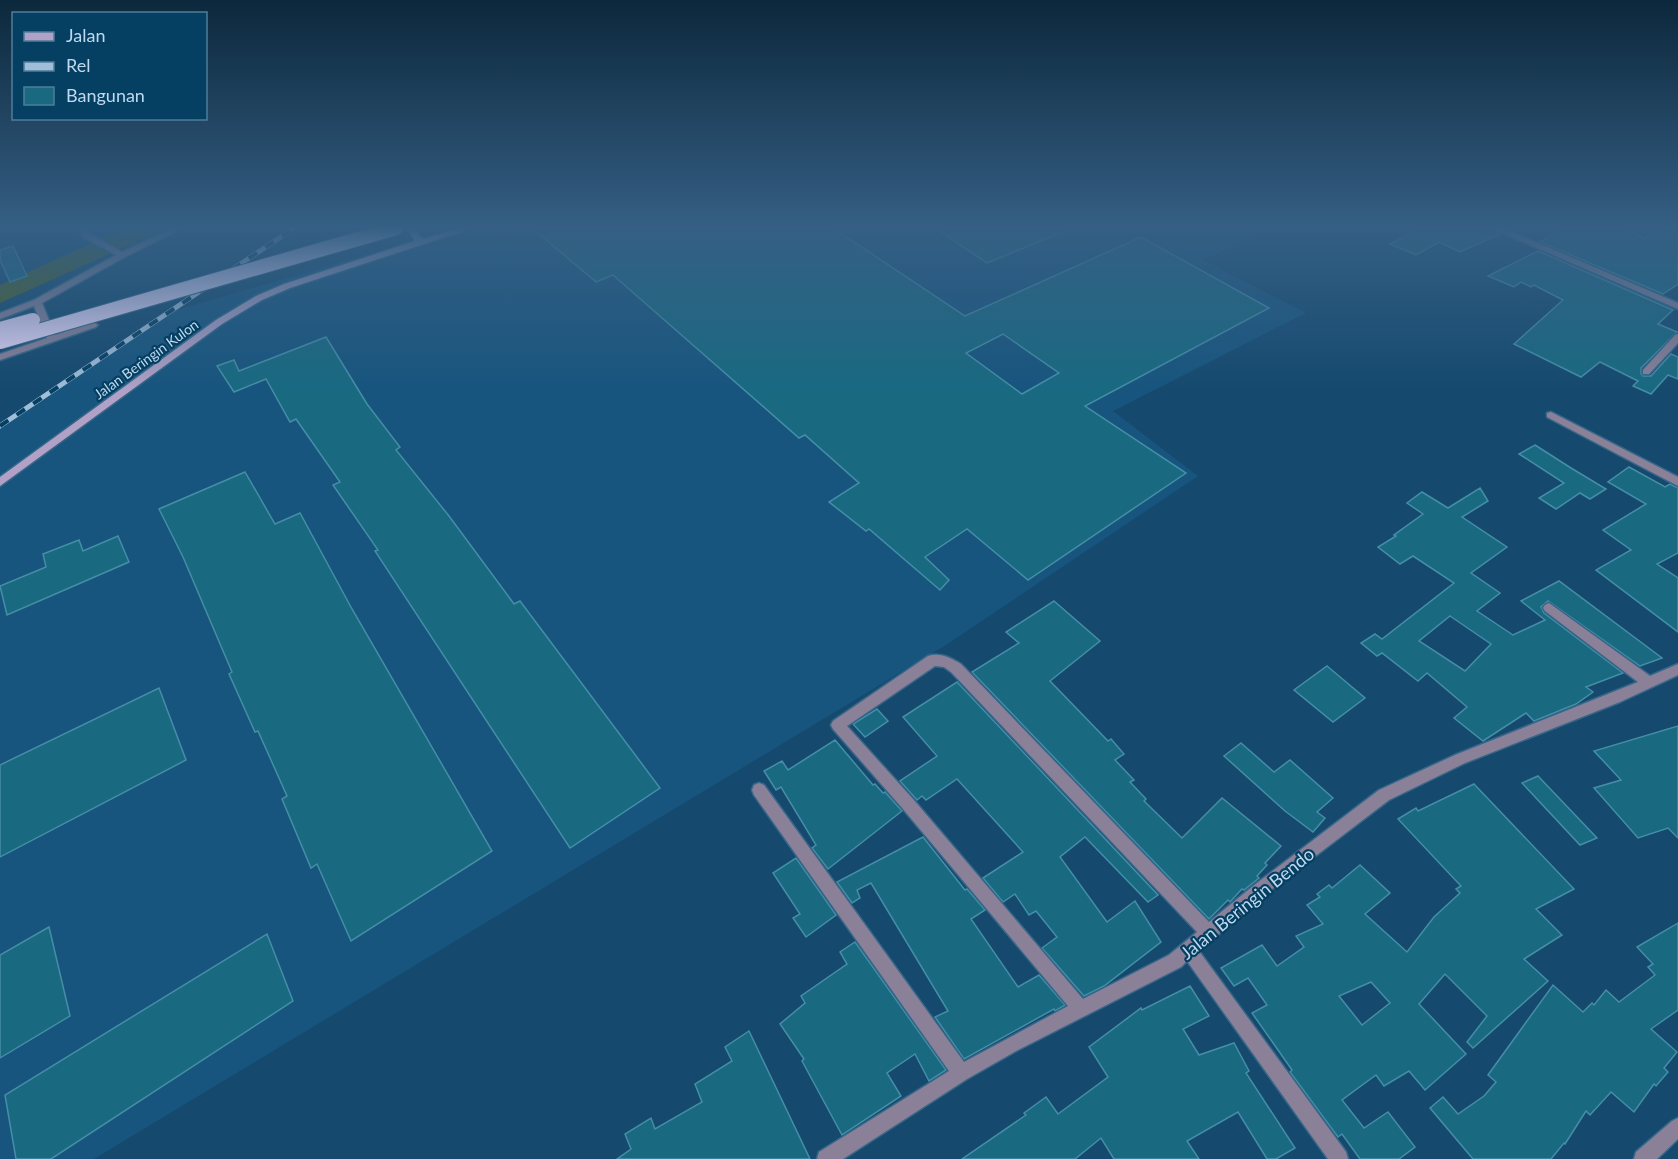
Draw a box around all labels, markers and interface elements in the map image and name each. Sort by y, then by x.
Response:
legend [12,12,207,120]
text: Jalan [66,24,105,46]
text: Rel [66,54,90,76]
text: Bangunan [66,84,145,106]
street label: Jalan Beringin Kulon [91,315,201,403]
street label: Jalan Beringin Bendo [1176,842,1318,964]

